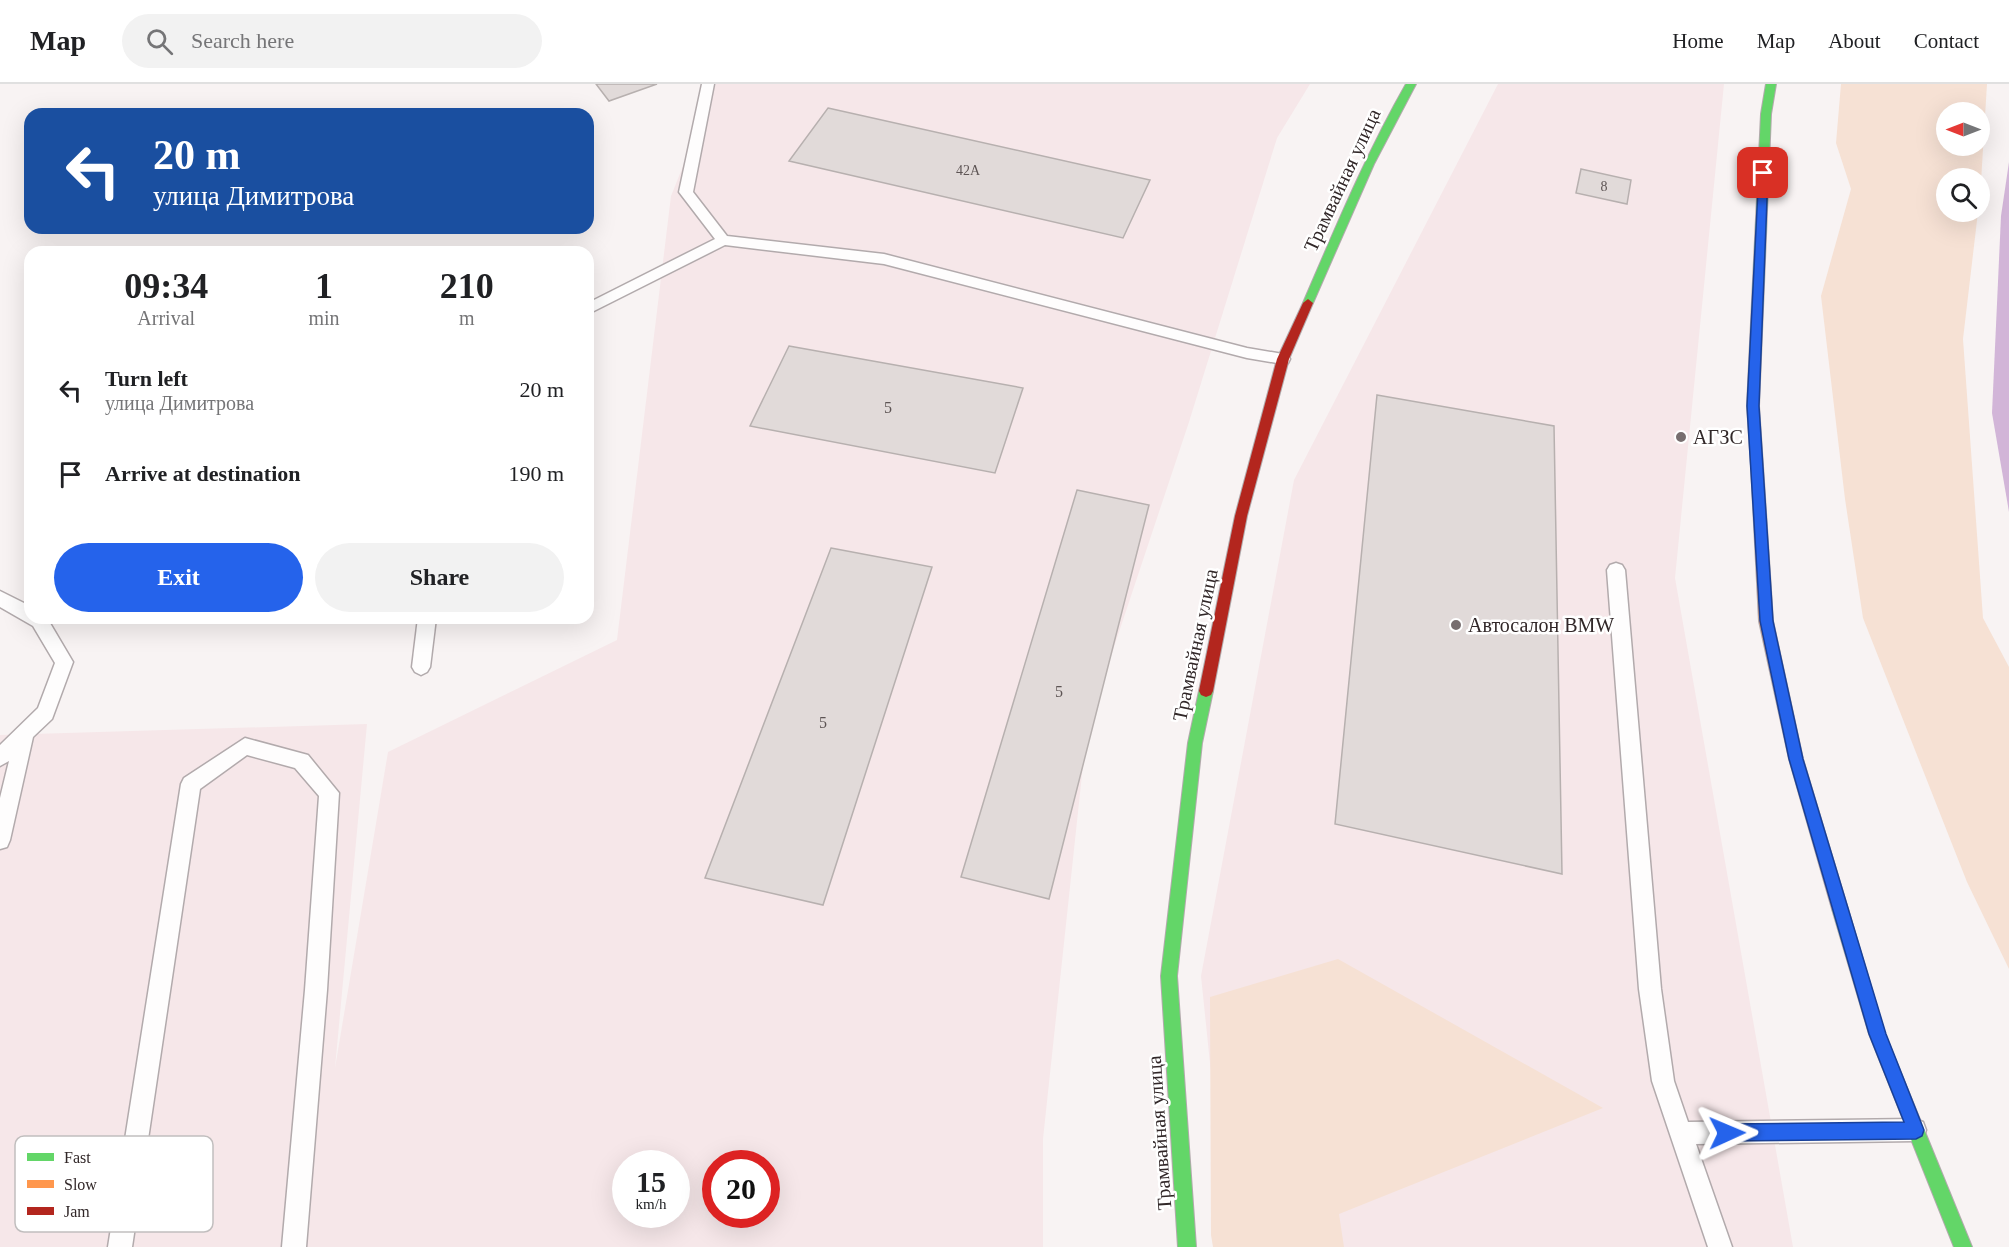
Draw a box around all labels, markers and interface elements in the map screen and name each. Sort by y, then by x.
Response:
search box [122,14,542,68]
text: Map [30,25,86,56]
icon: search [143,25,176,58]
text: Search here [191,28,294,53]
text: Home [1672,29,1724,53]
text: Map [1757,29,1795,53]
text: About [1828,29,1881,53]
text: Contact [1914,29,1979,53]
north arrow [1936,102,1990,156]
map controls [1936,102,1990,222]
street label: Трамвайная улица [1299,105,1386,255]
icon: left [54,132,132,210]
text: 20 m [153,132,241,178]
pin [1737,147,1788,198]
icon: arrive [1746,156,1779,189]
house number: 42А [956,163,981,178]
button: search [1936,168,1990,222]
house number: 8 [1601,179,1608,194]
text: улица Димитрова [153,181,354,211]
text: 09:34 [124,266,208,306]
text: 1 [315,266,333,306]
text: 210 [440,266,494,306]
text: Arrival [137,307,195,329]
text: min [308,307,340,329]
text: m [459,307,475,329]
text: Turn left [105,366,188,391]
icon: left [54,374,87,407]
text: 20 m [519,377,564,402]
text: улица Димитрова [105,392,254,414]
house number: 5 [884,399,892,416]
place label: АГЗС [1693,426,1743,448]
marker: АГЗС [1674,430,1688,444]
icon: arrive [54,458,87,491]
text: Arrive at destination [105,461,301,486]
text: 190 m [508,461,564,486]
button: Exit [54,543,303,612]
button: Share [315,543,564,612]
street label: Трамвайная улица [1168,567,1223,723]
place label: Автосалон BMW [1468,614,1614,636]
marker: Автосалон BMW [1449,618,1463,632]
house number: 5 [1055,683,1063,700]
house number: 5 [819,714,827,731]
street label: Трамвайная улица [1143,1055,1176,1211]
position arrow [1695,1101,1759,1165]
legend [15,1136,213,1232]
text: Fast [64,1149,91,1166]
speed limit sign: 20 [702,1150,780,1228]
text: 15 [636,1165,666,1198]
text: Slow [64,1176,97,1193]
text: km/h [636,1196,666,1212]
text: Jam [64,1203,90,1220]

